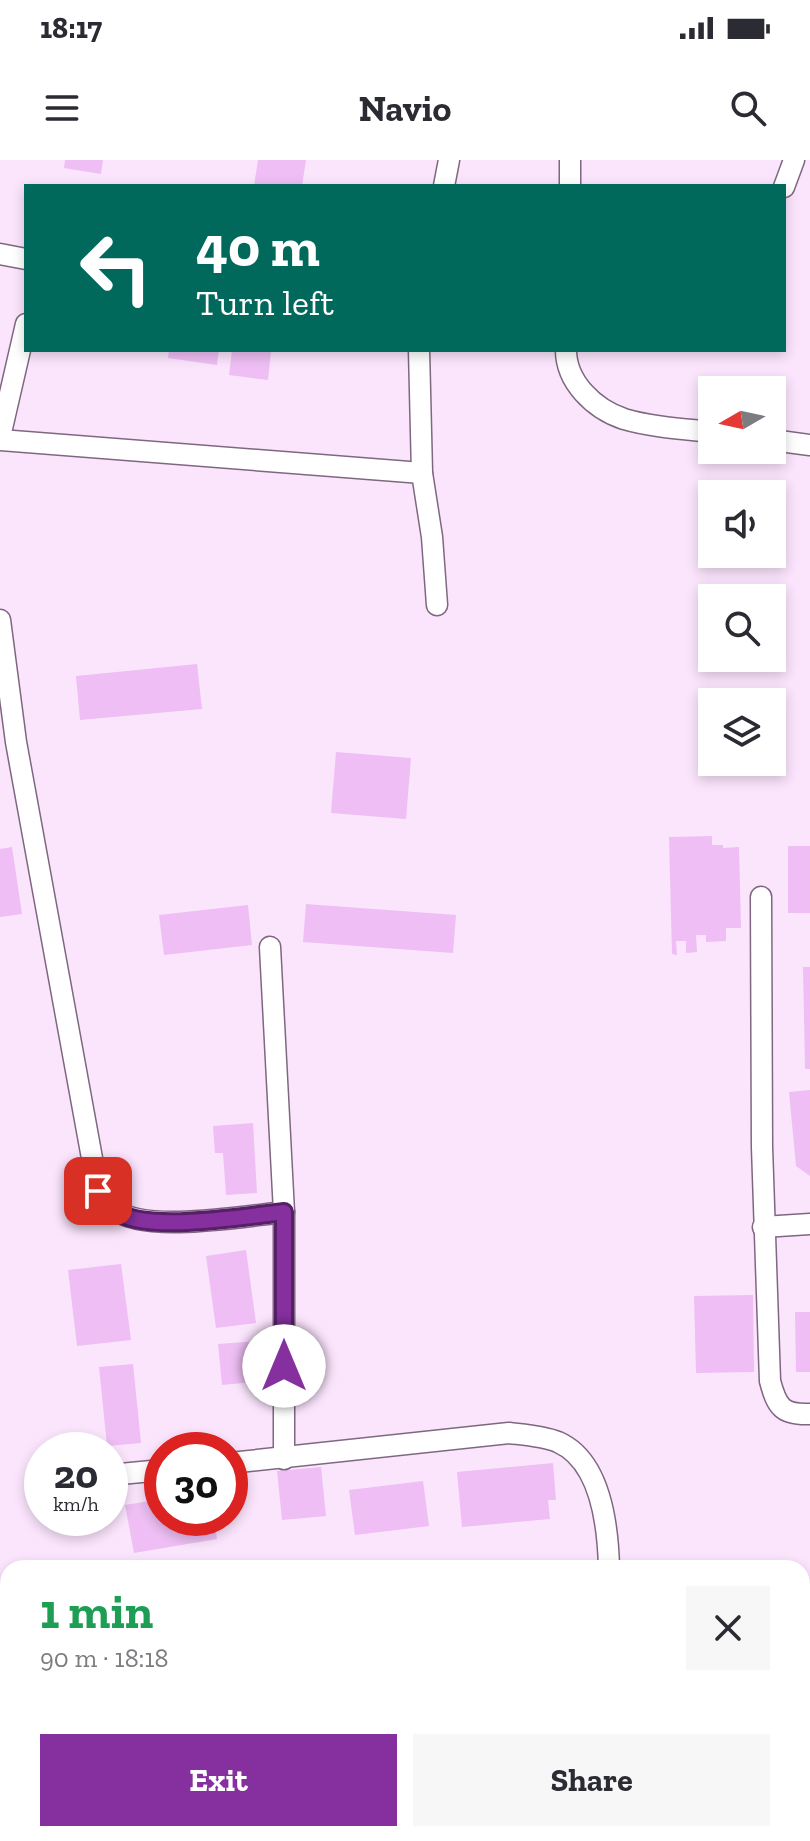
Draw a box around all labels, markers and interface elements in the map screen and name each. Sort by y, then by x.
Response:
text: 18:17 [40,10,102,46]
icon: menu [40,86,84,130]
icon: search [726,86,770,130]
text: Navio [359,87,451,130]
text: 40 m [196,213,320,280]
icon: left [64,216,168,320]
text: Turn left [196,281,334,324]
north arrow [698,376,786,464]
map controls [698,376,786,776]
button: sound [698,480,786,568]
button: search [698,584,786,672]
button: layers [698,688,786,776]
pin [64,1157,132,1225]
icon: arrive [76,1169,120,1213]
position arrow [242,1324,326,1408]
speed limit sign: 30 [144,1432,248,1536]
text: 20 [54,1450,98,1498]
text: km/h [53,1492,99,1516]
text: 1 min [40,1583,153,1640]
button: close [686,1586,770,1670]
text: 90 m · 18:18 [40,1642,168,1674]
button: Exit [40,1734,397,1826]
button: Share [413,1734,770,1826]

